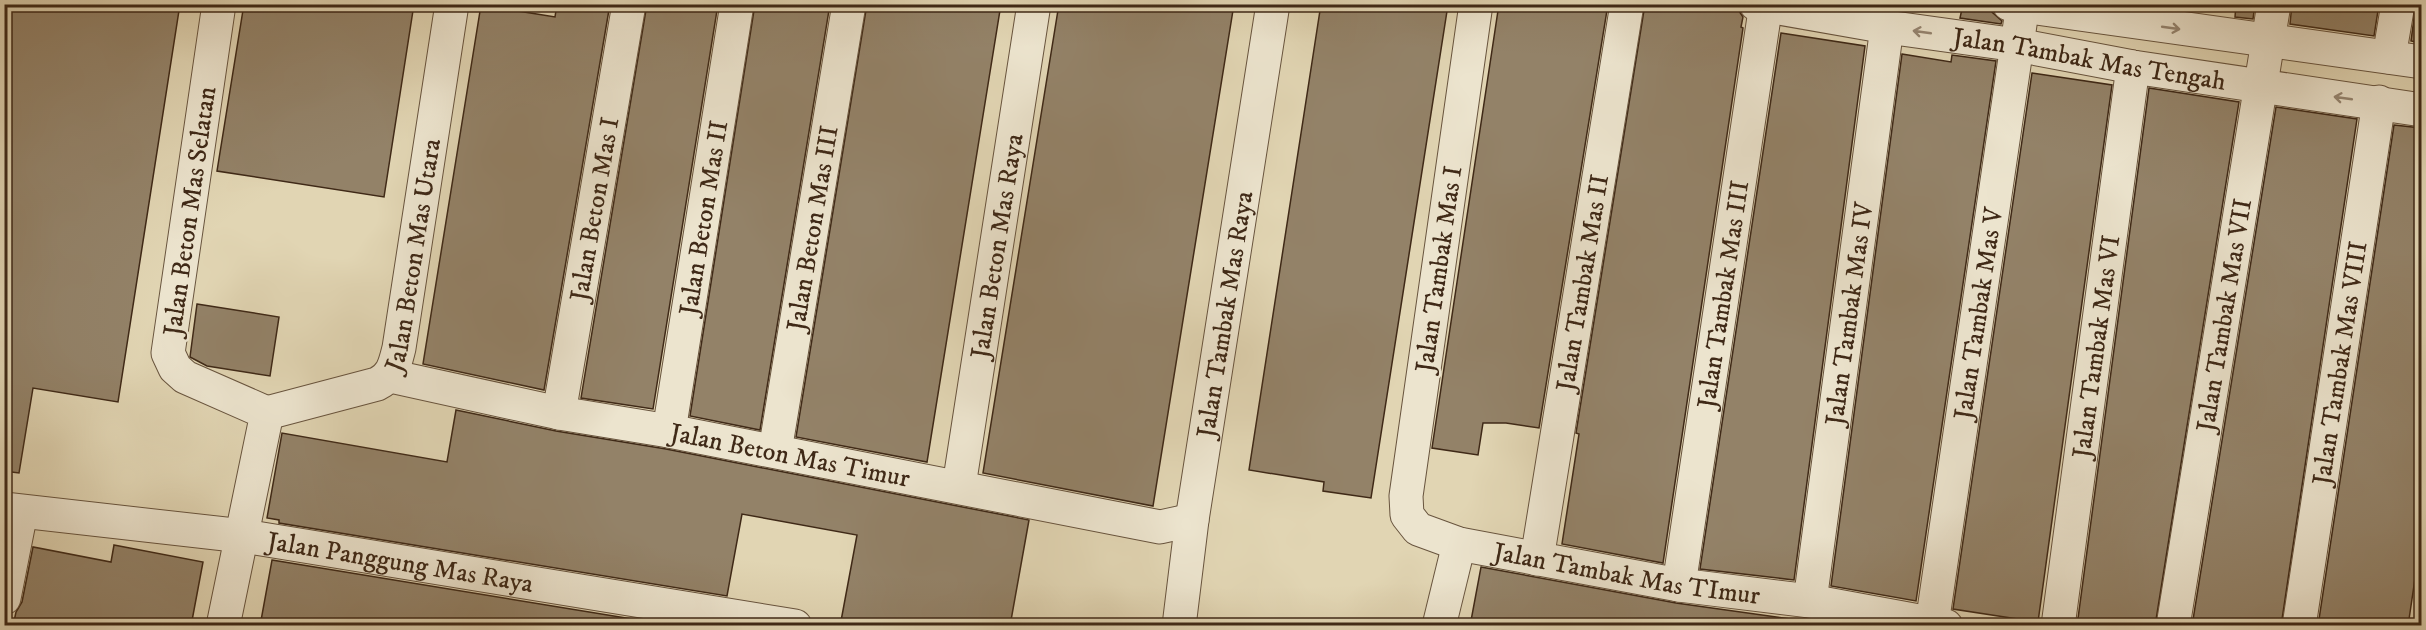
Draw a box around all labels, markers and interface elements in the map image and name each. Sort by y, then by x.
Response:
street label: Jalan Tambak Mas Tengah [1949,21,2228,99]
one-way arrow [2160,22,2180,33]
one-way arrow [1913,26,1933,37]
street label: Jalan Beton Mas Selatan [156,84,224,340]
one-way arrow [2334,92,2353,103]
street label: Jalan Beton Mas I [563,115,627,306]
street label: Jalan Beton Mas II [672,118,736,320]
street label: Jalan Beton Mas III [780,123,847,335]
street label: Jalan Beton Mas Raya [964,131,1032,363]
street label: Jalan Beton Mas Utara [377,136,449,379]
street label: Jalan Tambak Mas I [1408,164,1470,377]
street label: Jalan Tambak Mas II [1549,172,1617,396]
street label: Jalan Tambak Mas III [1690,178,1757,412]
street label: Jalan Tambak Mas Raya [1190,189,1261,442]
street label: Jalan Tambak Mas VII [2189,196,2260,436]
street label: Jalan Tambak Mas IV [1818,200,1881,429]
street label: Jalan Tambak Mas V [1947,205,2011,424]
street label: Jalan Tambak Mas VI [2065,233,2128,462]
street label: Jalan Tambak Mas VIII [2305,239,2376,489]
street label: Jalan Beton Mas Timur [665,416,913,496]
street label: Jalan Panggung Mas Raya [263,525,536,601]
street label: Jalan Tambak Mas TImur [1489,535,1762,613]

